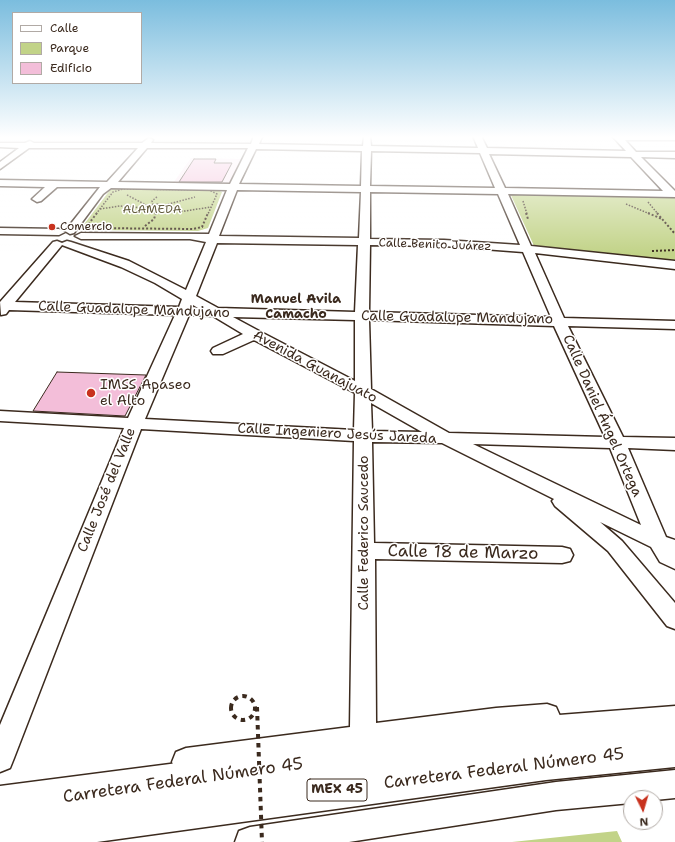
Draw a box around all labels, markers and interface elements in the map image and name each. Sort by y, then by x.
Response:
legend [12,12,142,84]
text: Calle [50,20,79,36]
text: Parque [50,40,89,56]
text: Edificio [50,60,92,76]
park label: ALAMEDA [122,203,182,217]
place label: Comercio [60,220,112,234]
marker: Comercio [47,222,57,232]
street label: Calle Benito Juárez [378,236,492,254]
district label: Manuel Avila Camacho [251,292,341,323]
street label: Calle Guadalupe Mandujano [38,298,230,322]
street label: Calle Guadalupe Mandujano [361,308,553,328]
street label: Avenida Guanajuato [250,327,380,407]
street label: Calle Daniel Ángel Ortega [559,332,645,500]
place label: IMSS Apaseo el Alto [100,377,191,410]
marker: IMSS Apaseo el Alto [85,387,97,399]
street label: Calle Ingeniero Jesús Jareda [237,420,437,448]
street label: Calle José del Valle [74,425,140,555]
street label: Calle Federico Saucedo [356,455,372,611]
street label: Calle 18 de Marzo [387,541,539,565]
street label: Carretera Federal Número 45 [383,744,625,794]
street label: Carretera Federal Número 45 [62,754,304,808]
road number: MEX 45 [307,779,367,801]
north arrow [623,790,663,830]
text: N [639,814,649,829]

